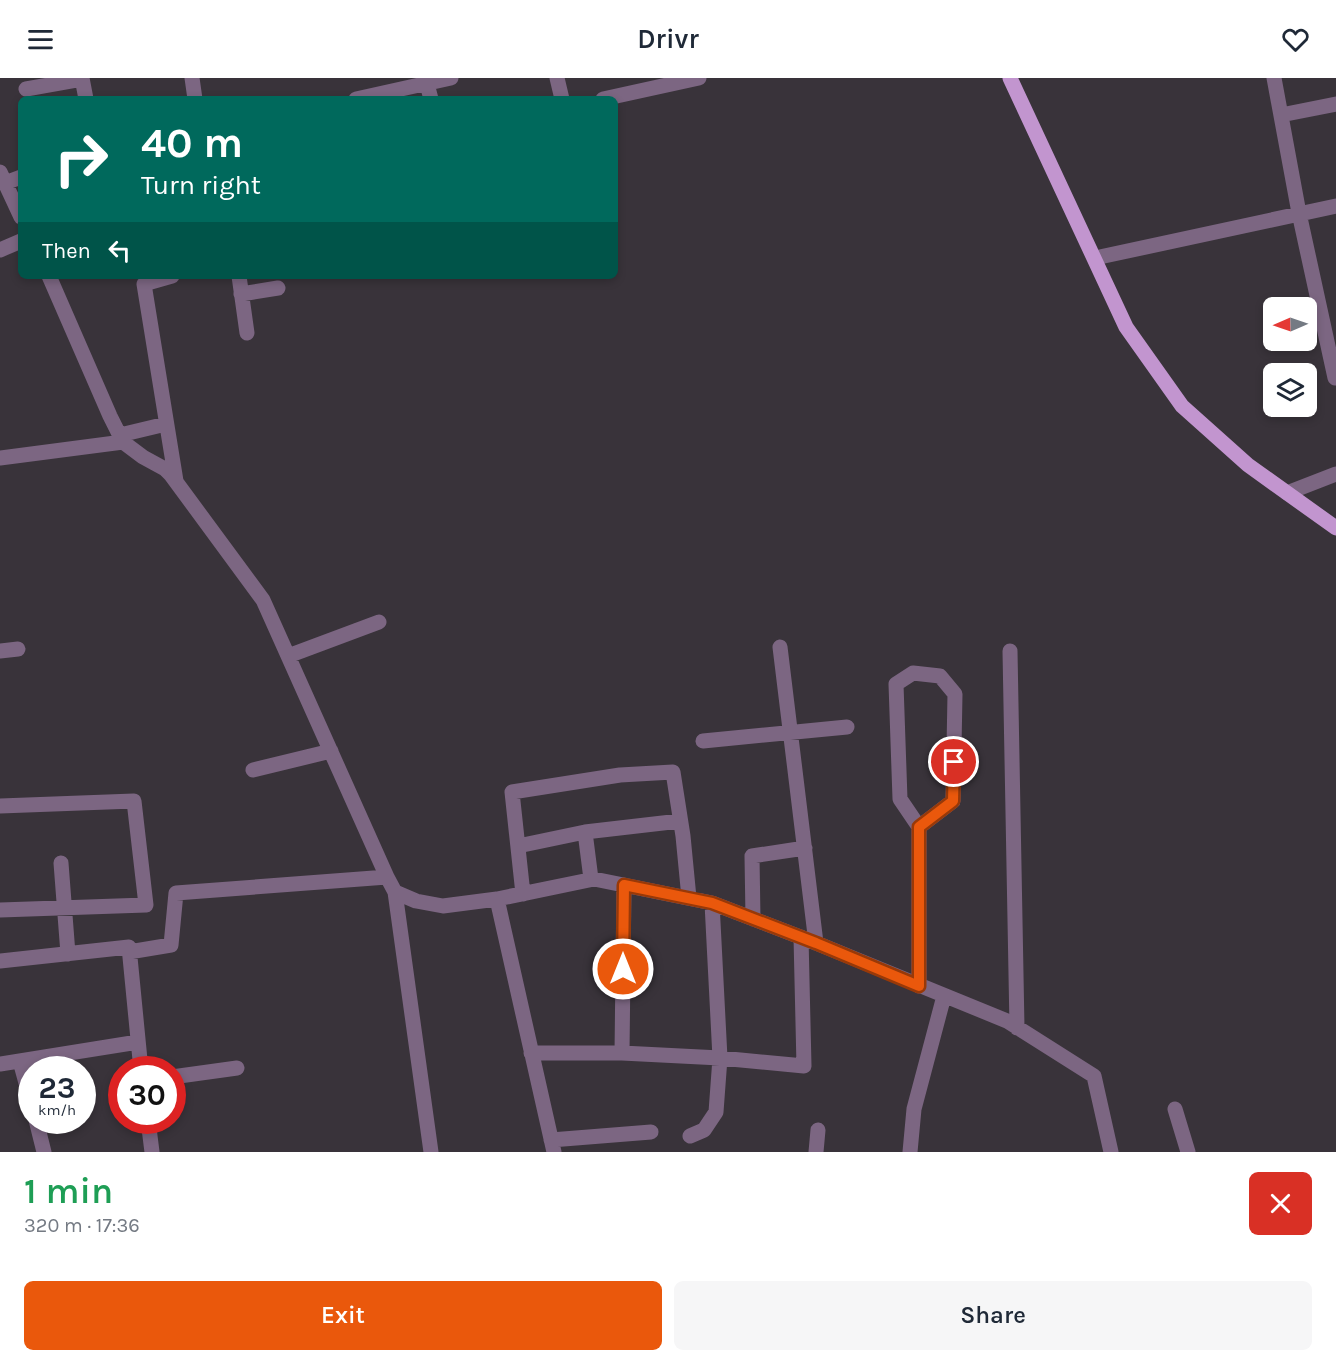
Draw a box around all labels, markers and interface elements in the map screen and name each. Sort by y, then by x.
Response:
icon: menu [24,23,57,56]
text: Drivr [637,23,699,55]
icon: heart [1279,23,1312,56]
text: 40 m [141,118,243,168]
icon: right [42,120,120,198]
text: Turn right [141,169,261,201]
icon: left [103,234,136,267]
text: Then [42,238,91,264]
north arrow [1263,297,1317,351]
map controls [1263,297,1317,417]
button: layers [1263,363,1317,417]
pin [928,736,979,787]
icon: arrive [937,745,970,778]
position arrow [591,937,655,1001]
speed limit sign: 30 [108,1056,186,1134]
text: 23 [39,1070,75,1106]
text: km/h [38,1101,76,1119]
text: 1 min [24,1170,113,1212]
button: close [1249,1172,1312,1235]
text: 320 m · 17:36 [24,1214,140,1237]
button: Exit [24,1281,662,1350]
button: Share [674,1281,1312,1350]

